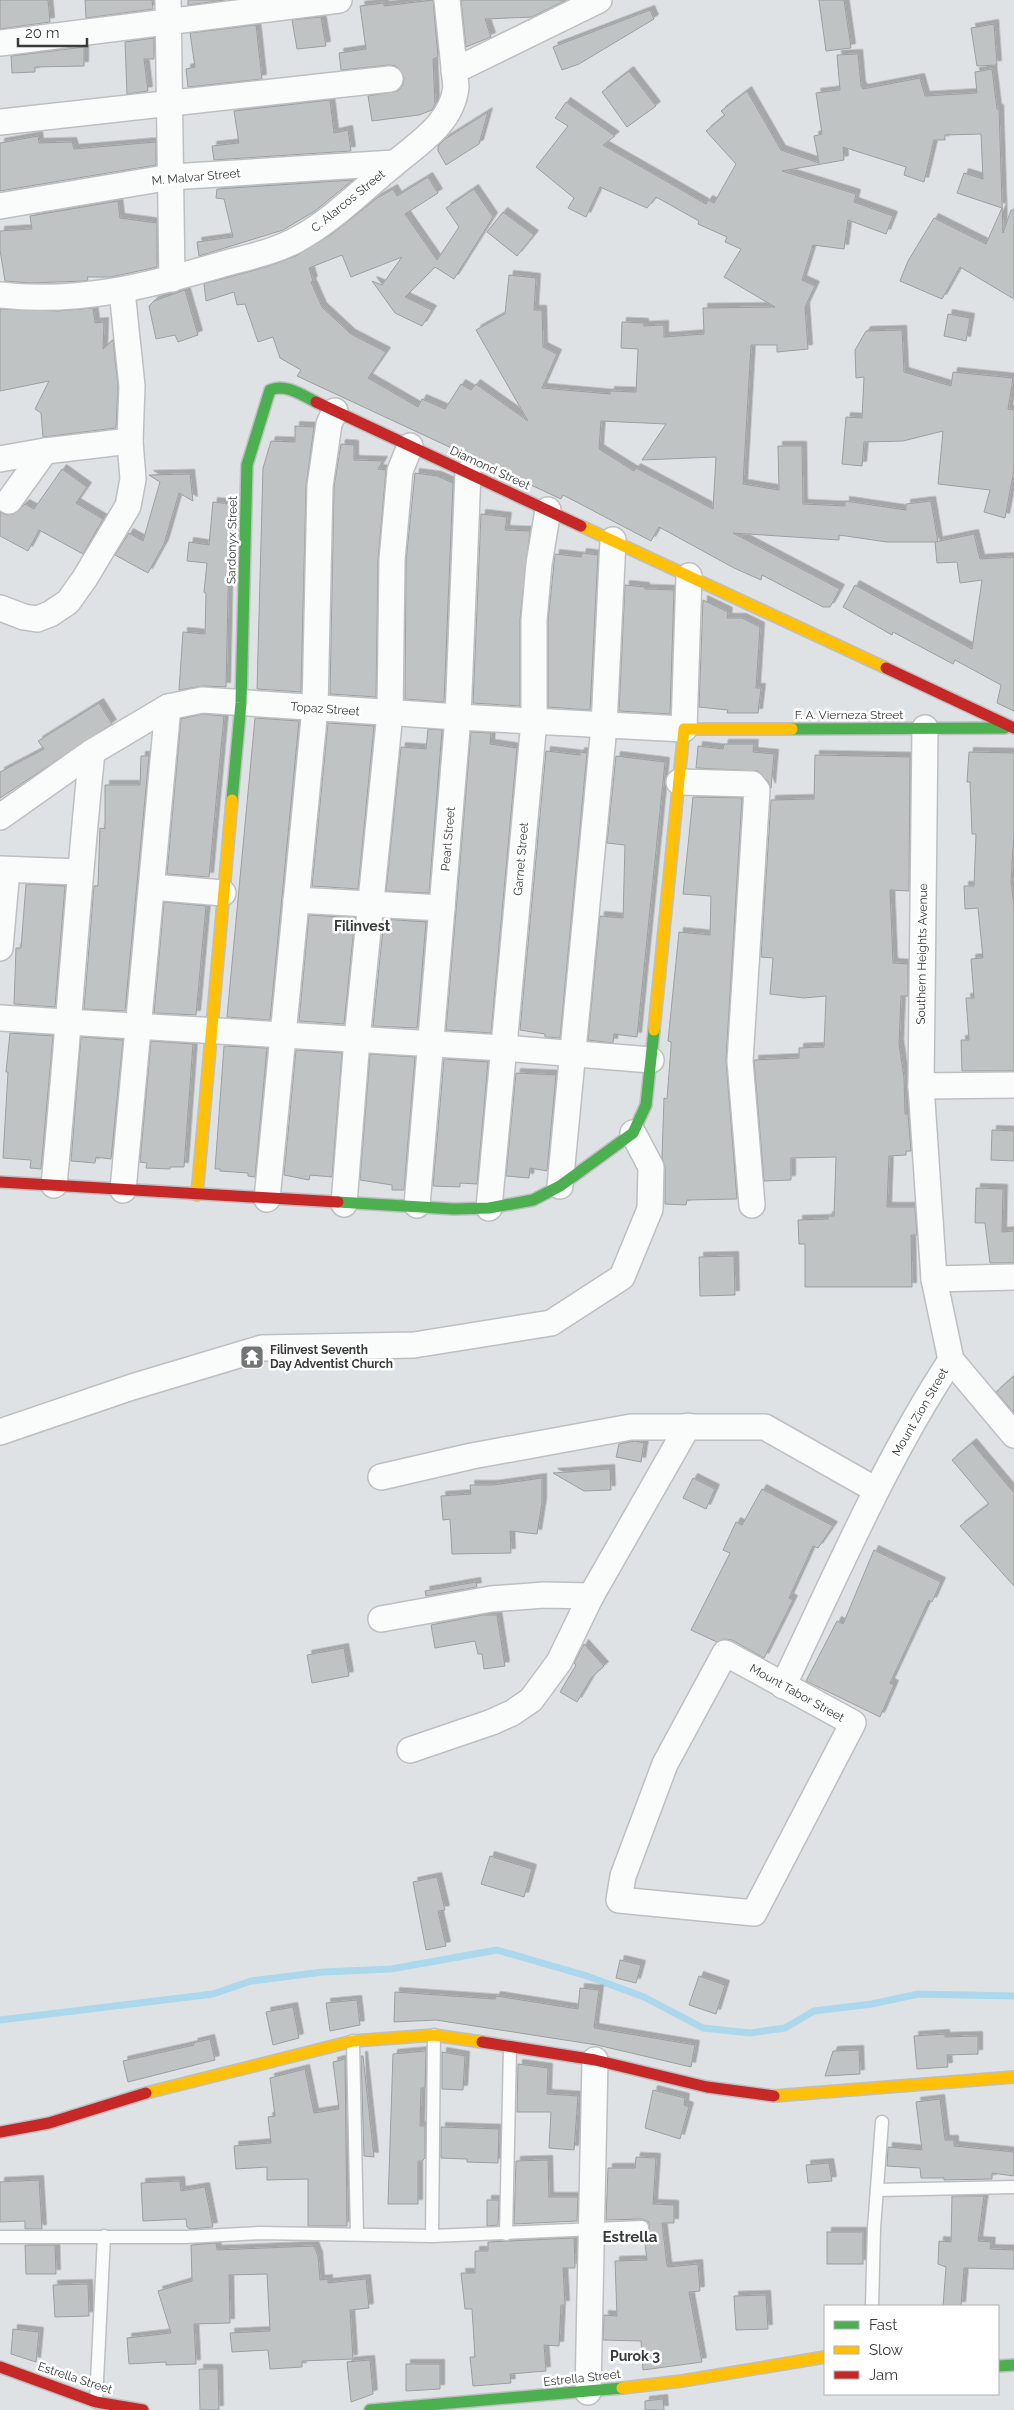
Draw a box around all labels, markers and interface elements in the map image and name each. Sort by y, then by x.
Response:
scale bar [18,15,86,47]
text: 20 m [25,24,60,42]
street label: M. Malvar Street [151,166,241,188]
street label: C. Alarcos Street [308,167,388,235]
street label: Diamond Street [448,443,532,493]
street label: Sardonyx Street [224,496,240,584]
street label: Topaz Street [290,700,360,718]
street label: F. A. Vierneza Street [795,708,903,722]
street label: Pearl Street [438,806,458,872]
street label: Garnet Street [511,822,531,896]
street label: Southern Heights Avenue [914,883,930,1025]
district label: Filinvest [334,918,391,934]
place label: Filinvest Seventh Day Adventist Church [270,1343,393,1371]
temple icon: Filinvest Seventh Day Adventist Church [239,1344,265,1370]
street label: Mount Zion Street [889,1365,951,1459]
street label: Mount Tabor Street [747,1661,847,1725]
district label: Estrella [603,2228,658,2246]
legend [824,2305,999,2395]
text: Fast [869,2316,897,2334]
text: Slow [869,2341,903,2359]
district label: Purok 3 [610,2348,660,2364]
street label: Estrella Street [36,2359,114,2397]
text: Jam [869,2366,898,2384]
street label: Estrella Street [543,2367,621,2389]

